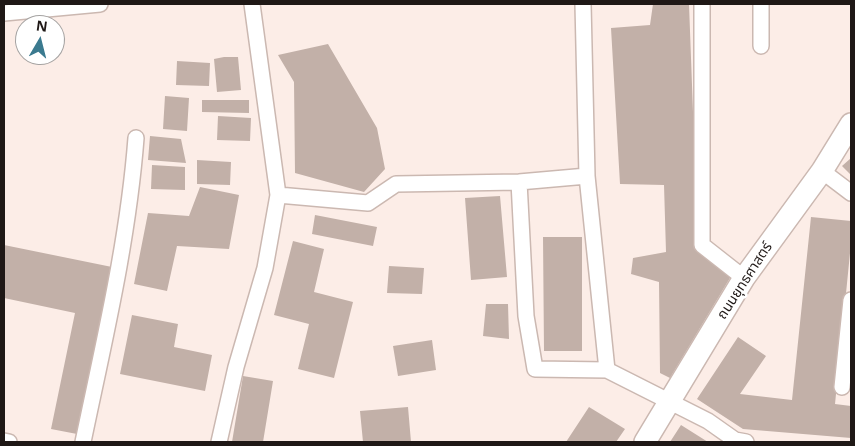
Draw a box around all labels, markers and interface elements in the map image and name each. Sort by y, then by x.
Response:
north arrow [15,15,65,65]
text: N [35,15,49,36]
street label: ถนนยุทธศาสตร์ [714,239,776,323]

